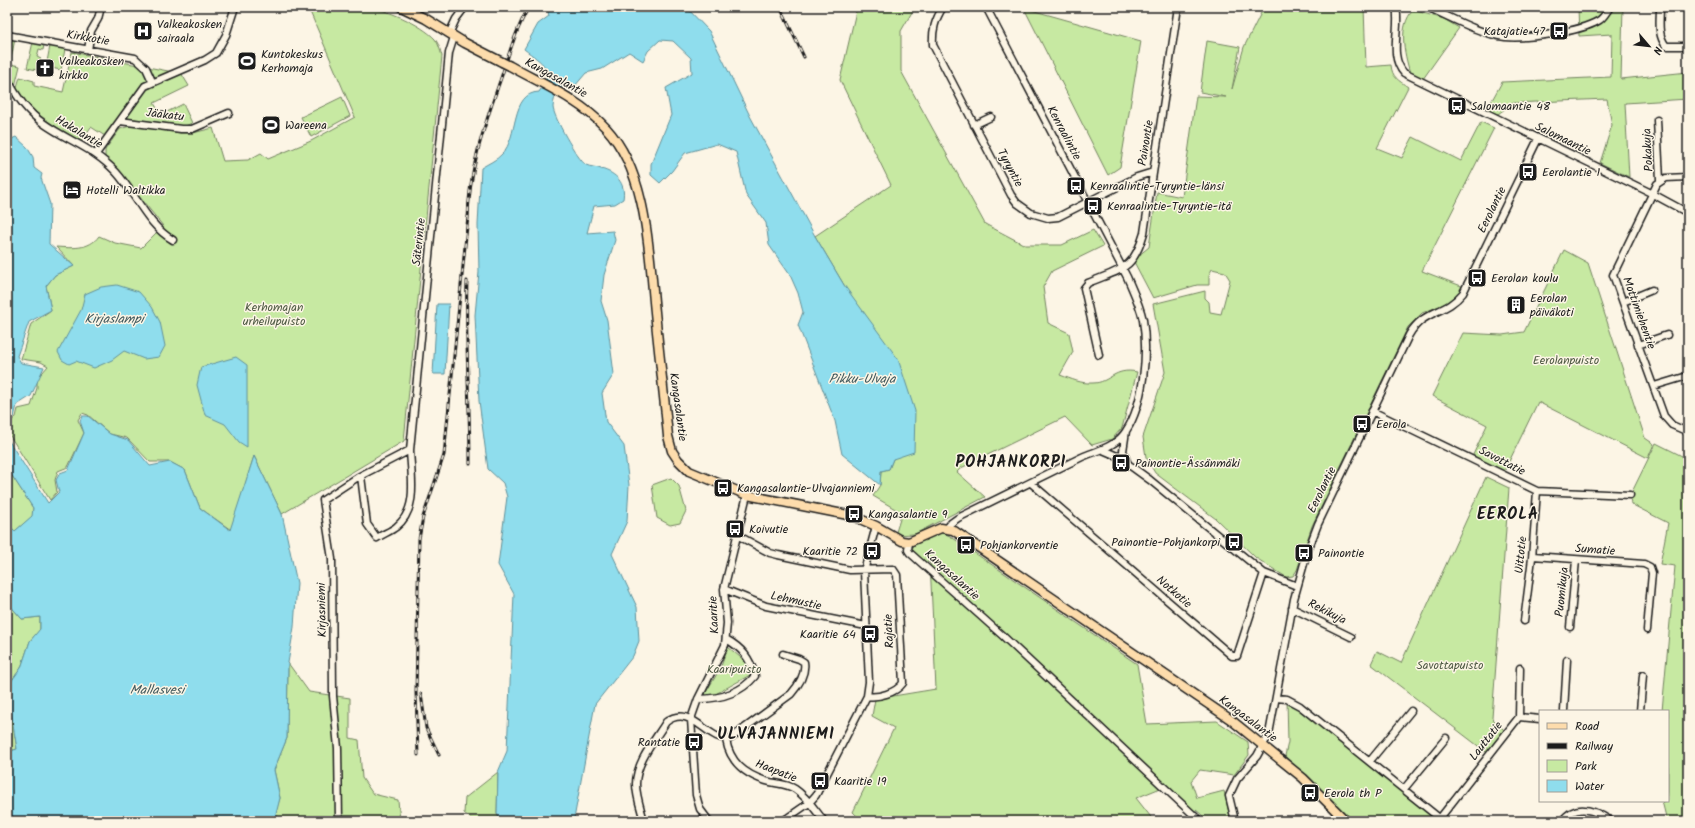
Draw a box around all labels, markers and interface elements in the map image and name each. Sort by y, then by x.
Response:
place label: Valkeakosken sairaala [157,15,222,48]
hospital icon: Valkeakosken sairaala [132,20,154,42]
bus stop icon: Katajatie 47 [1548,20,1570,42]
place label: Katajatie 47 [1483,22,1545,41]
street label: Kirkkotie [65,25,112,51]
north arrow [1629,26,1669,66]
text: N [1647,43,1667,58]
place label: Kuntokeskus Kerhomaja [261,45,323,78]
sports icon: Kuntokeskus Kerhomaja [236,50,258,72]
place label: Valkeakosken kirkko [59,52,124,85]
street label: Kangasalantie [521,53,591,103]
church icon: Valkeakosken kirkko [34,57,56,79]
bus stop icon: Salomaantie 48 [1446,95,1468,117]
place label: Salomaantie 48 [1471,97,1551,116]
street label: Kenraalintie [1042,102,1087,164]
street label: Jääkatu [145,103,186,127]
street label: Hakalantie [51,110,107,154]
sports icon: Wareena [260,114,282,136]
place label: Wareena [285,116,327,135]
street label: Salomaantie [1532,117,1595,161]
street label: Painontie [1133,118,1159,167]
street label: Pokakuja [1637,128,1659,172]
street label: Tyryntie [992,145,1028,191]
bus stop icon: Eerolantie 1 [1517,161,1539,183]
place label: Eerolantie 1 [1542,163,1601,182]
bus stop icon: Kenraalintie-Tyryntie-länsi [1065,175,1087,197]
place label: Kenraalintie-Tyryntie-länsi [1090,177,1225,196]
hotel icon: Hotelli Waltikka [61,179,83,201]
place label: Hotelli Waltikka [86,181,166,200]
street label: Eerolantie [1473,183,1512,237]
bus stop icon: Kenraalintie-Tyryntie-itä [1082,195,1104,217]
place label: Kenraalintie-Tyryntie-itä [1107,197,1233,216]
street label: Säterintie [407,216,431,267]
bus stop icon: Eerolan koulu [1466,267,1488,289]
place label: Eerolan koulu [1491,269,1558,288]
street label: Mottimiehentie [1617,274,1661,353]
place label: Eerolan päiväkoti [1529,289,1575,322]
building icon: Eerolan päiväkoti [1505,294,1527,316]
park label: Kerhomajan urheilupuisto [243,298,305,331]
water label: Kirjaslampi [85,309,146,330]
park label: Eerolanpuisto [1533,351,1599,370]
water label: Pikku-Ulvaja [829,369,896,390]
street label: Kangasalantie [664,371,692,443]
bus stop icon: Eerola [1351,413,1373,435]
place label: Eerola [1376,415,1407,434]
street label: Savottatie [1475,441,1529,481]
district label: POHJANKORPI [956,450,1066,475]
bus stop icon: Painontie-Ässänmäki [1110,452,1132,474]
place label: Painontie-Ässänmäki [1135,454,1241,473]
street label: Eerolantie [1303,463,1342,517]
bus stop icon: Kangasalantie-Ulvajanniemi [712,477,734,499]
place label: Kangasalantie-Ulvajanniemi [737,479,876,498]
district label: EEROLA [1477,502,1539,527]
bus stop icon: Kangasalantie 9 [843,503,865,525]
place label: Kangasalantie 9 [868,505,948,524]
bus stop icon: Koivutie [724,518,746,540]
place label: Koivutie [749,520,789,539]
bus stop icon: Painontie-Pohjankorpi [1223,531,1245,553]
place label: Painontie-Pohjankorpi [1111,533,1221,552]
bus stop icon: Pohjankorventie [955,534,977,556]
street label: Uittotie [1510,535,1532,575]
place label: Pohjankorventie [980,536,1059,555]
street label: Sumatie [1574,539,1616,561]
bus stop icon: Kaaritie 72 [861,540,883,562]
place label: Kaaritie 72 [803,542,858,561]
bus stop icon: Painontie [1293,542,1315,564]
place label: Painontie [1318,544,1365,563]
street label: Kangasalantie [920,545,984,606]
street label: Puomikuja [1550,566,1574,618]
street label: Notkotie [1152,571,1197,613]
street label: Kirjasniemi [312,581,332,638]
street label: Lehmustie [769,586,824,616]
street label: Rekikuja [1304,594,1350,630]
street label: Kaaritie [703,595,724,635]
street label: Rajatie [879,613,899,649]
bus stop icon: Kaaritie 64 [859,623,881,645]
place label: Kaaritie 64 [800,625,856,644]
park label: Savottapuisto [1417,656,1483,675]
park label: Kaaripuisto [707,660,761,679]
water label: Mallasvesi [130,680,187,701]
street label: Kangasalantie [1215,691,1282,748]
legend [1539,710,1669,802]
street label: Lauttatie [1464,717,1508,765]
text: Road [1575,717,1600,736]
district label: ULVAJANNIEMI [717,722,835,747]
bus stop icon: Rantatie [683,731,705,753]
place label: Rantatie [638,733,681,752]
text: Railway [1575,737,1613,756]
street label: Haapatie [752,754,800,788]
text: Park [1575,757,1597,776]
bus stop icon: Kaaritie 19 [809,770,831,792]
place label: Kaaritie 19 [834,772,887,791]
text: Water [1575,777,1605,796]
bus stop icon: Eerola th P [1299,782,1321,804]
place label: Eerola th P [1324,784,1382,803]

